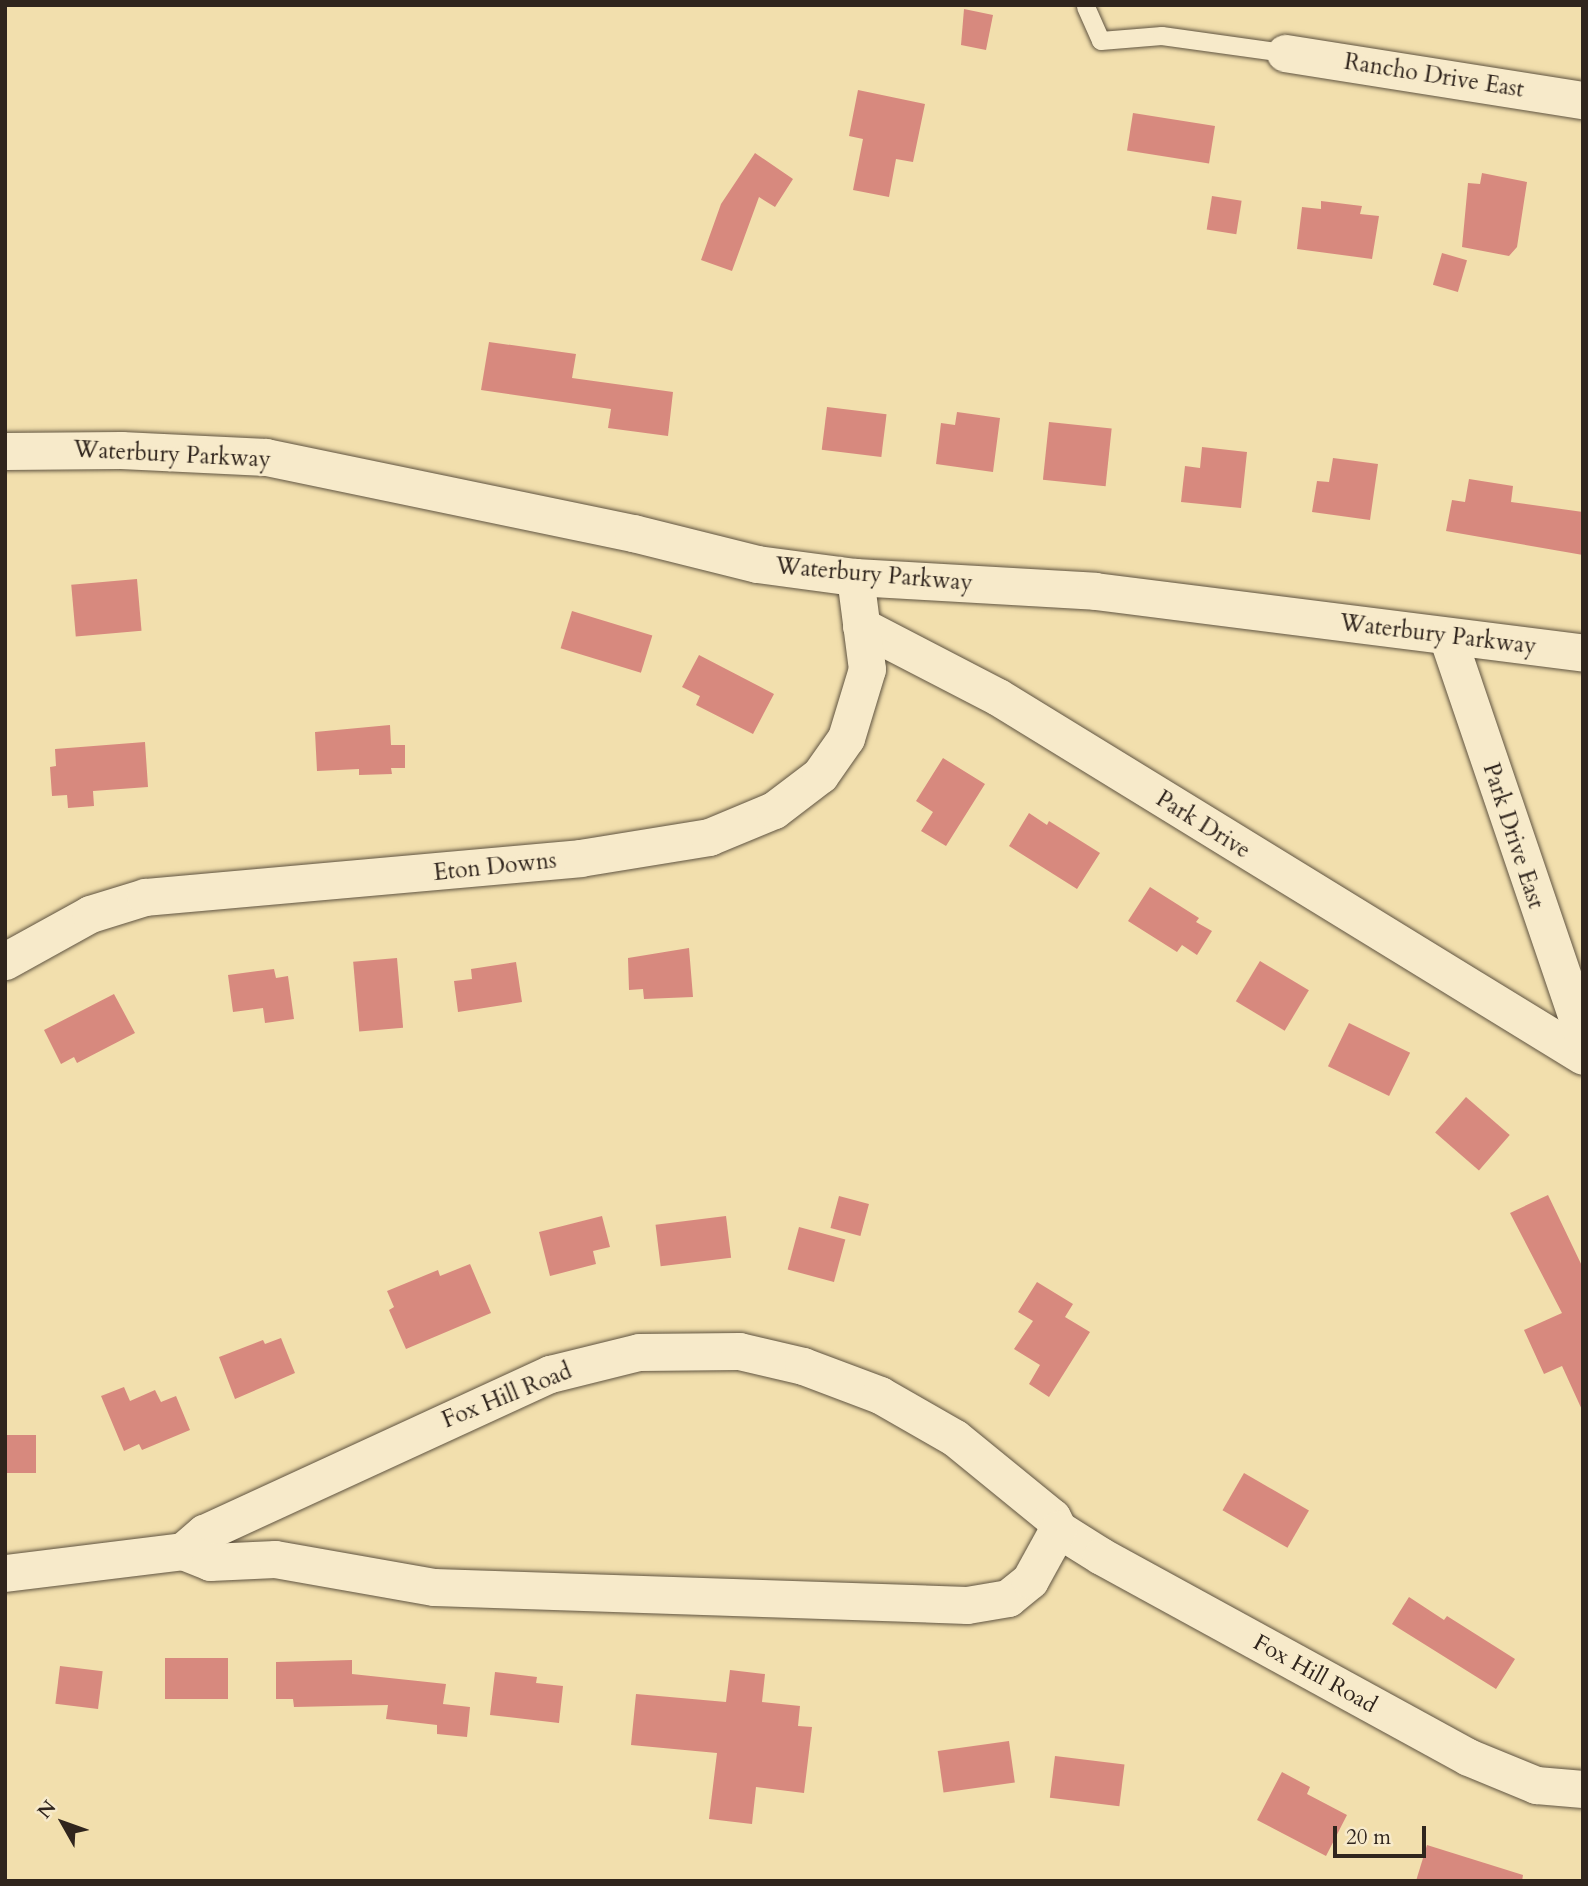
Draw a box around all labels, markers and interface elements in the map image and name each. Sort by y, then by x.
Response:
street label: Rancho Drive East [1342,48,1526,104]
street label: Waterbury Parkway [72,436,272,474]
street label: Waterbury Parkway [774,553,974,597]
street label: Waterbury Parkway [1338,609,1538,661]
street label: Park Drive East [1476,760,1550,912]
street label: Park Drive [1151,785,1255,865]
street label: Eton Downs [432,847,558,887]
street label: Fox Hill Road [438,1357,576,1435]
street label: Fox Hill Road [1248,1629,1382,1719]
north arrow [28,1788,98,1858]
text: N [32,1795,62,1824]
scale bar [1336,1812,1429,1856]
text: 20 m [1346,1823,1391,1852]

